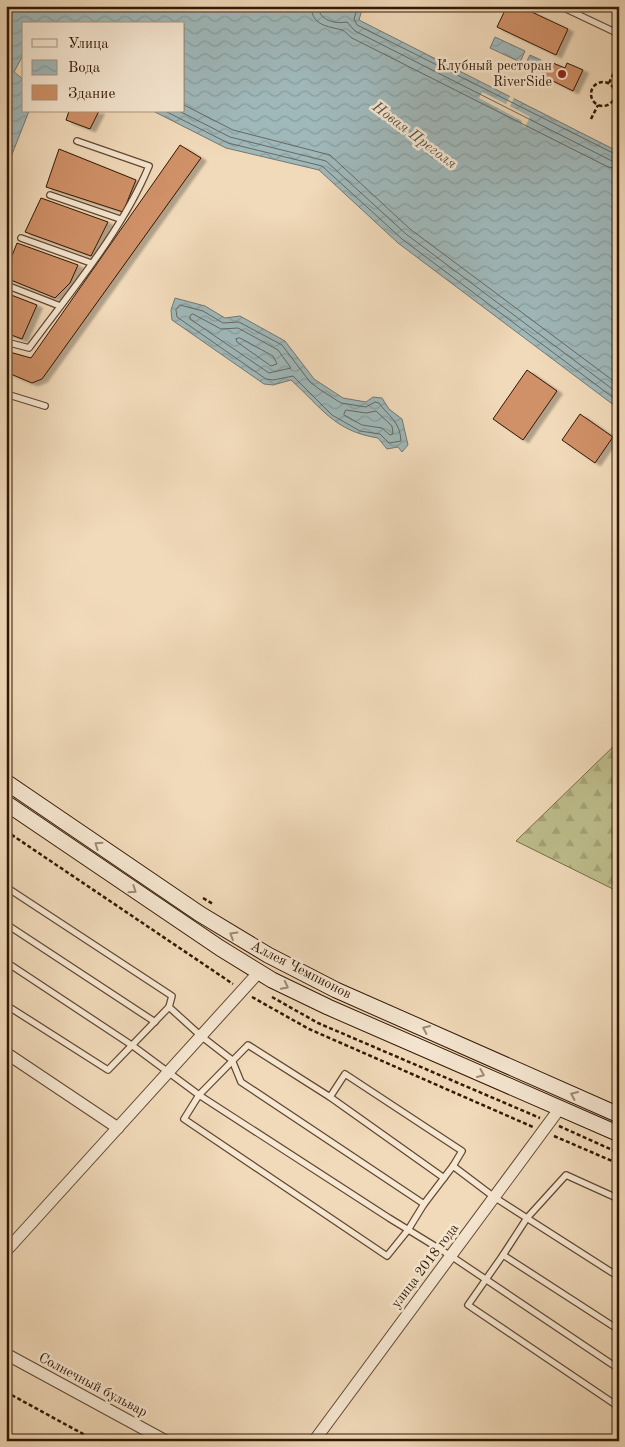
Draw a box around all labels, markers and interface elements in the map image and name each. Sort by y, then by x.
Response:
legend [22,22,185,112]
text: Улица [68,37,109,52]
place label: Клубный ресторан RiverSide [437,59,552,89]
text: Вода [68,61,101,76]
marker: Клубный ресторан RiverSide [556,68,568,80]
text: Здание [68,87,115,102]
water label: Новая Преголя [368,99,459,172]
one-way arrow [94,842,103,851]
one-way arrow [127,884,137,893]
one-way arrow [229,931,238,941]
street label: Аллея Чемпионов [249,939,354,1001]
one-way arrow [280,980,289,990]
one-way arrow [422,1025,431,1036]
one-way arrow [476,1068,485,1079]
one-way arrow [570,1091,579,1102]
street label: улица 2018 года [389,1221,461,1311]
street label: Солнечный бульвар [36,1350,150,1420]

